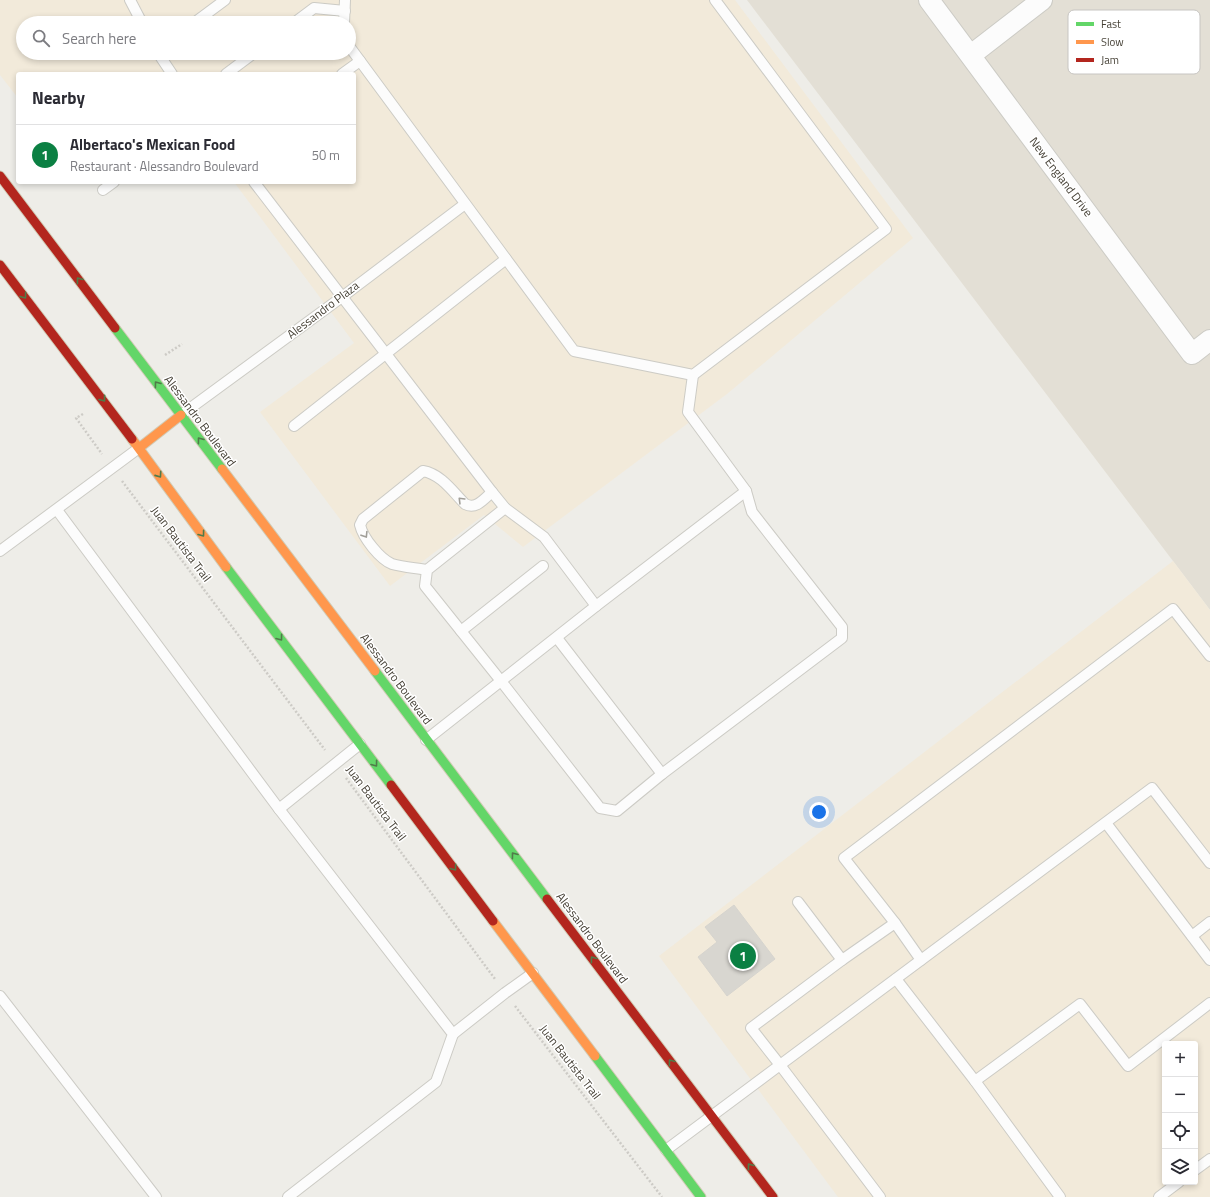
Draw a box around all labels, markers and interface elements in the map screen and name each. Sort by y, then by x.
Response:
legend [1068,10,1200,74]
search box [16,16,356,60]
text: Fast [1101,16,1121,32]
icon: search [30,27,52,49]
text: Search here [62,27,136,50]
text: Slow [1101,34,1124,50]
text: Jam [1101,52,1119,68]
text: Nearby [32,85,85,111]
text: Albertaco's Mexican Food [70,133,235,156]
street label: New England Drive [1025,133,1098,221]
text: 1 [41,145,49,165]
text: 50 m [312,145,340,165]
text: Restaurant · Alessandro Boulevard [70,156,259,176]
street label: Alessandro Plaza [283,276,363,343]
one-way arrow [77,278,84,285]
one-way arrow [19,292,26,299]
street label: Alessandro Boulevard [160,371,241,470]
one-way arrow [155,381,162,388]
one-way arrow [98,395,105,402]
one-way arrow [197,437,204,444]
one-way arrow [154,471,161,478]
one-way arrow [458,497,466,505]
street label: Juan Bautista Trail [146,502,216,586]
one-way arrow [197,530,204,537]
one-way arrow [360,531,367,538]
street label: Alessandro Boulevard [356,629,437,728]
one-way arrow [275,634,283,641]
one-way arrow [370,760,378,767]
street label: Juan Bautista Trail [341,761,411,845]
your location [809,802,829,822]
one-way arrow [512,853,519,860]
one-way arrow [449,863,456,870]
street label: Alessandro Boulevard [552,888,633,987]
pin: 1 [730,941,756,971]
one-way arrow [590,956,597,963]
street label: Juan Bautista Trail [535,1020,606,1103]
map controls [1162,1041,1198,1185]
button: + [1162,1041,1198,1077]
one-way arrow [669,1059,676,1066]
button: − [1162,1077,1198,1113]
button: locate [1162,1113,1198,1149]
button: layers [1162,1149,1198,1185]
one-way arrow [748,1163,755,1170]

